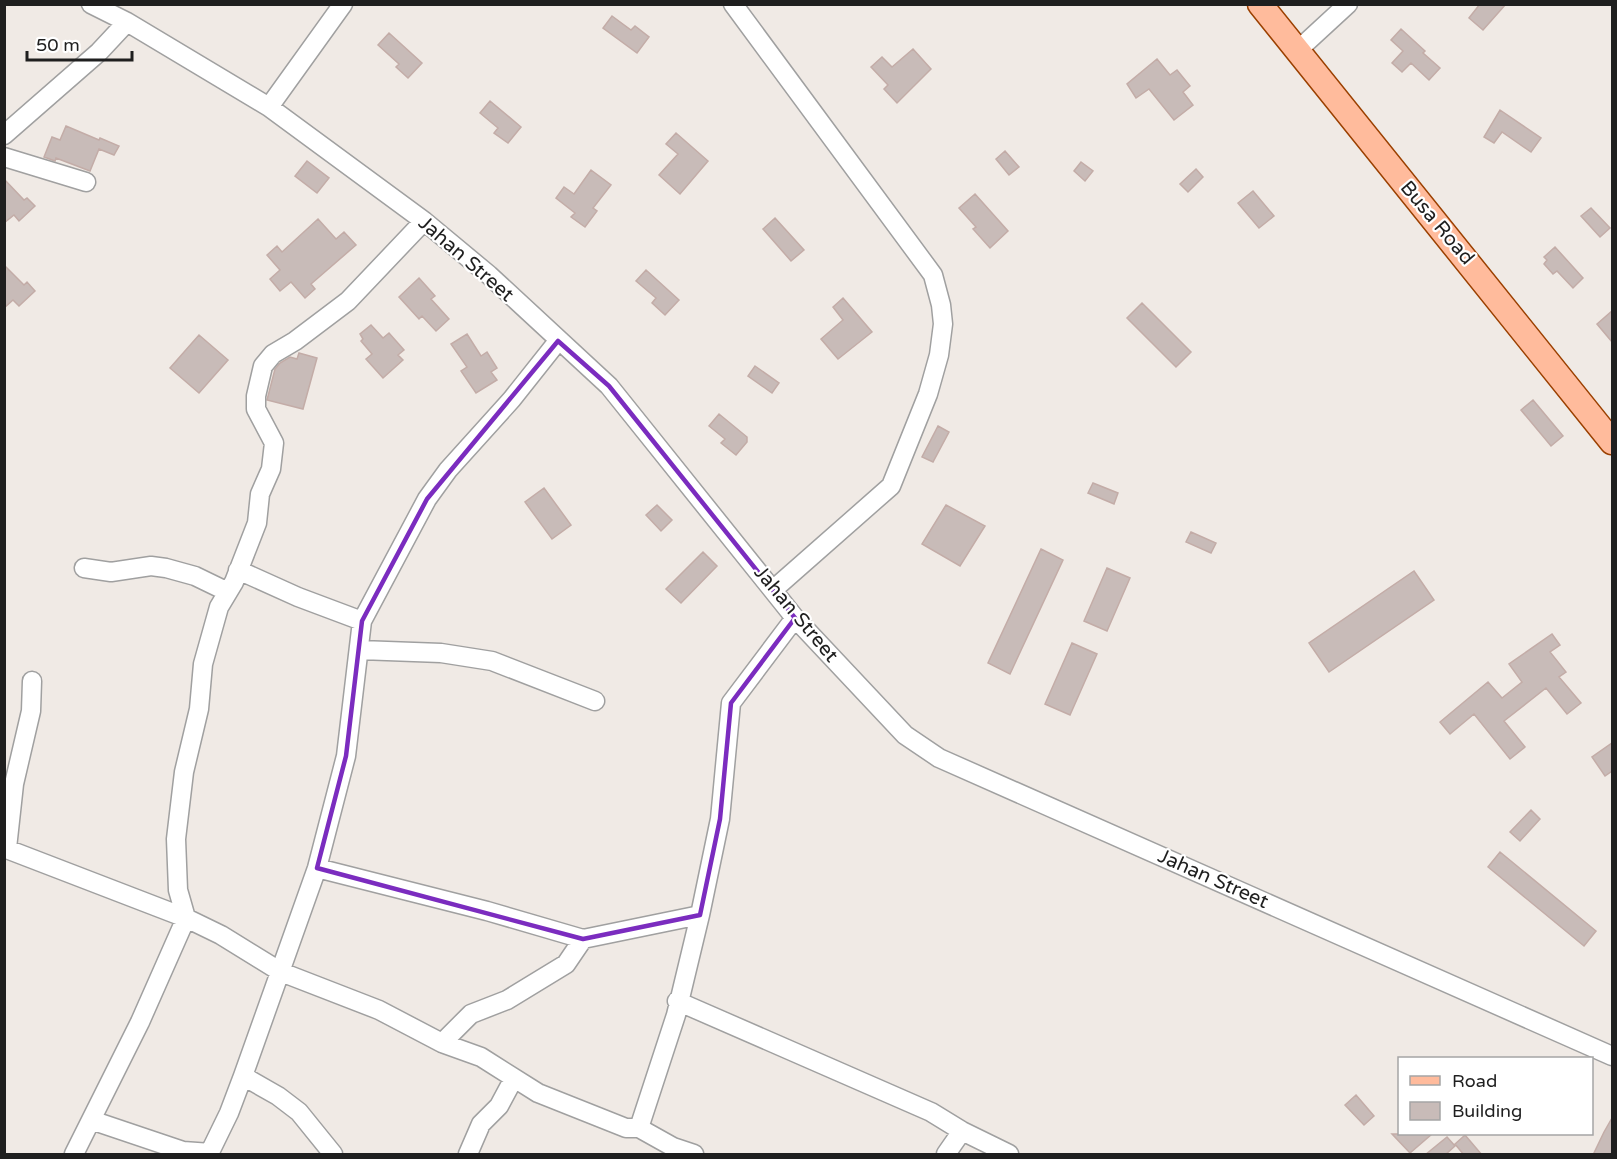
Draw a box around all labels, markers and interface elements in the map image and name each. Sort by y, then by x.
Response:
scale bar [27,24,132,62]
text: 50 m [36,34,80,56]
street label: Busa Road [1395,176,1479,270]
street label: Jahan Street [413,211,519,307]
street label: Jahan Street [749,561,844,667]
street label: Jahan Street [1154,844,1272,914]
legend [1398,1057,1593,1135]
text: Road [1452,1070,1497,1092]
text: Building [1452,1100,1522,1122]

